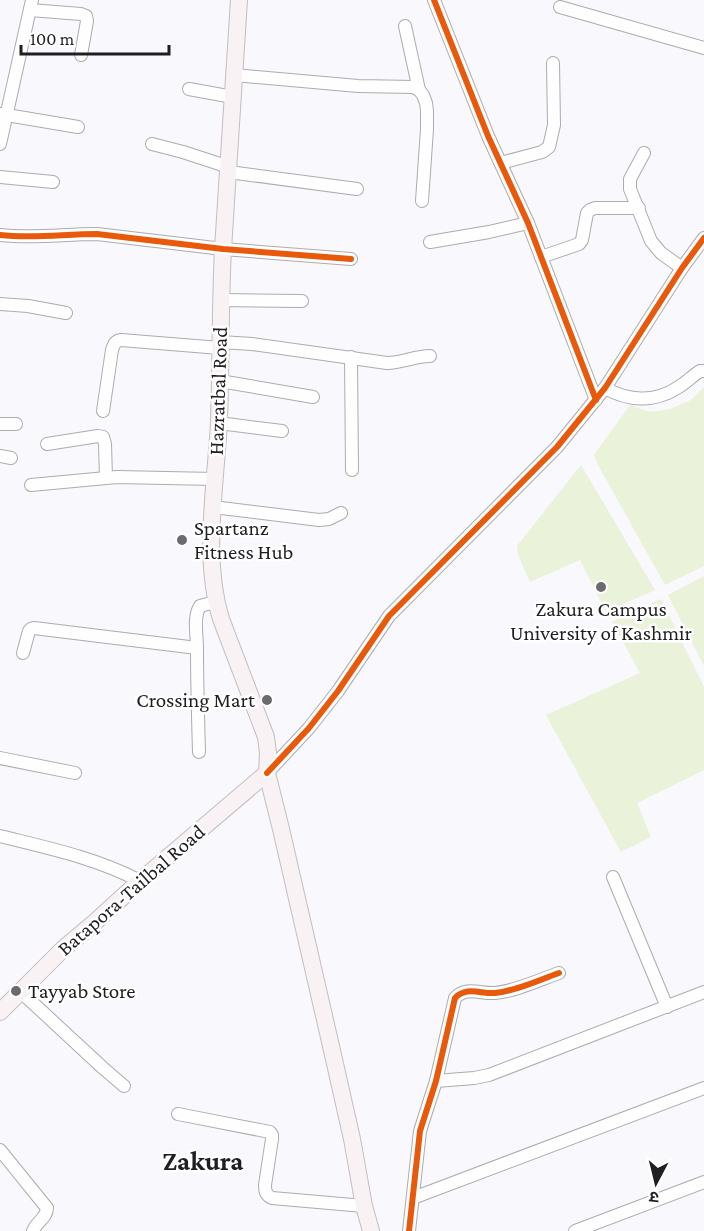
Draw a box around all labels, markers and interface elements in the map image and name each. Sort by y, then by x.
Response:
scale bar [21,18,170,56]
text: 100 m [30,29,75,49]
street label: Hazratbal Road [204,326,232,456]
place label: Spartanz Fitness Hub [194,516,293,564]
marker: Spartanz Fitness Hub [175,533,189,547]
marker: Zakura Campus University of Kashmir [594,580,608,594]
place label: Zakura Campus University of Kashmir [510,597,693,645]
place label: Crossing Mart [136,688,256,712]
marker: Crossing Mart [260,693,274,707]
street label: Batapora-Tailbal Road [52,820,210,960]
place label: Tayyab Store [28,979,135,1003]
marker: Tayyab Store [9,984,23,998]
district label: Zakura [163,1146,244,1176]
north arrow [626,1153,686,1213]
text: उ [648,1188,660,1206]

